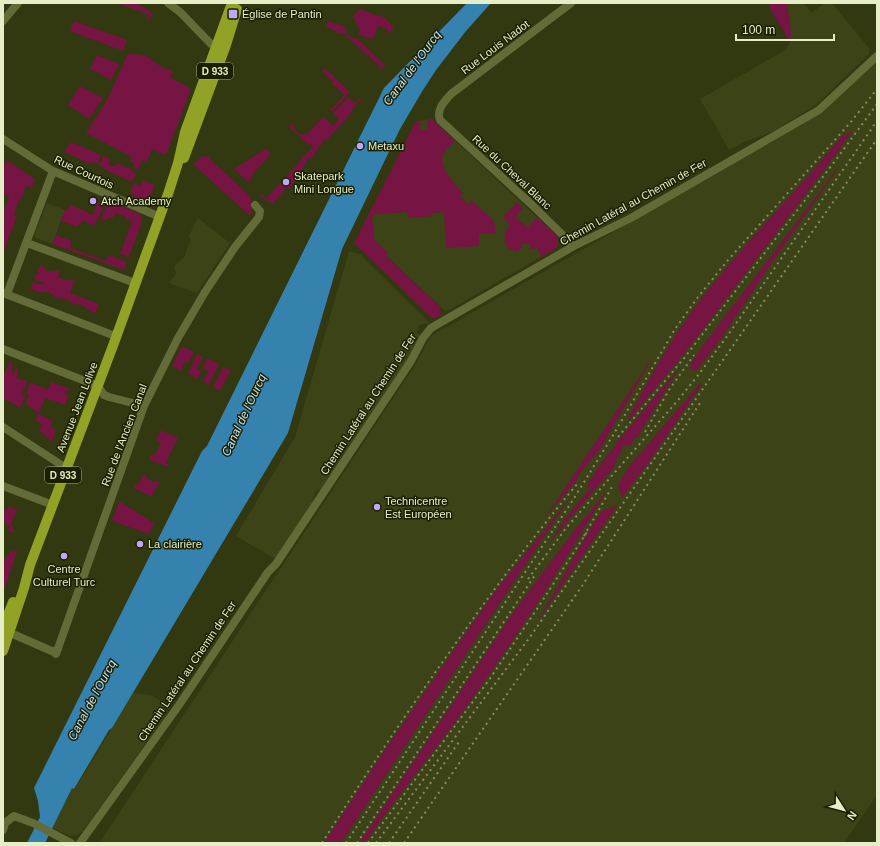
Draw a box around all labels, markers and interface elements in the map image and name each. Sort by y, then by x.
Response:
marker: Église de Pantin [227,8,239,20]
place label: Église de Pantin [242,8,322,20]
scale bar [736,16,834,42]
street label: Rue Louis Nadot [459,18,531,76]
text: 100 m [742,23,775,37]
water label: Canal de l'Ourcq [380,28,444,108]
road number: D 933 [197,63,233,79]
street label: Rue du Cheval Blanc [470,132,554,212]
place label: Metaxu [368,140,404,152]
marker: Metaxu [355,141,365,151]
street label: Rue Courtois [52,153,116,191]
street label: Chemin Latéral au Chemin de Fer [558,156,709,247]
place label: Skatepark Mini Longue [294,170,354,195]
marker: Skatepark Mini Longue [281,177,291,187]
place label: Atch Academy [101,195,172,207]
marker: Atch Academy [88,196,98,206]
street label: Chemin Latéral au Chemin de Fer [318,331,418,477]
street label: Avenue Jean Lolive [54,360,100,454]
water label: Canal de l'Ourcq [219,371,269,458]
street label: Rue de l'Ancien Canal [99,382,149,488]
road number: D 933 [45,467,81,483]
place label: Technicentre Est Européen [385,495,452,520]
marker: Technicentre Est Européen [372,502,382,512]
place label: La clairière [148,538,202,550]
marker: La clairière [135,539,145,549]
marker: Centre Culturel Turc [59,551,69,561]
place label: Centre Culturel Turc [33,563,96,588]
street label: Chemin Latéral au Chemin de Fer [136,599,238,743]
water label: Canal de l'Ourcq [65,657,119,743]
north arrow [824,790,864,830]
text: N [845,809,859,823]

